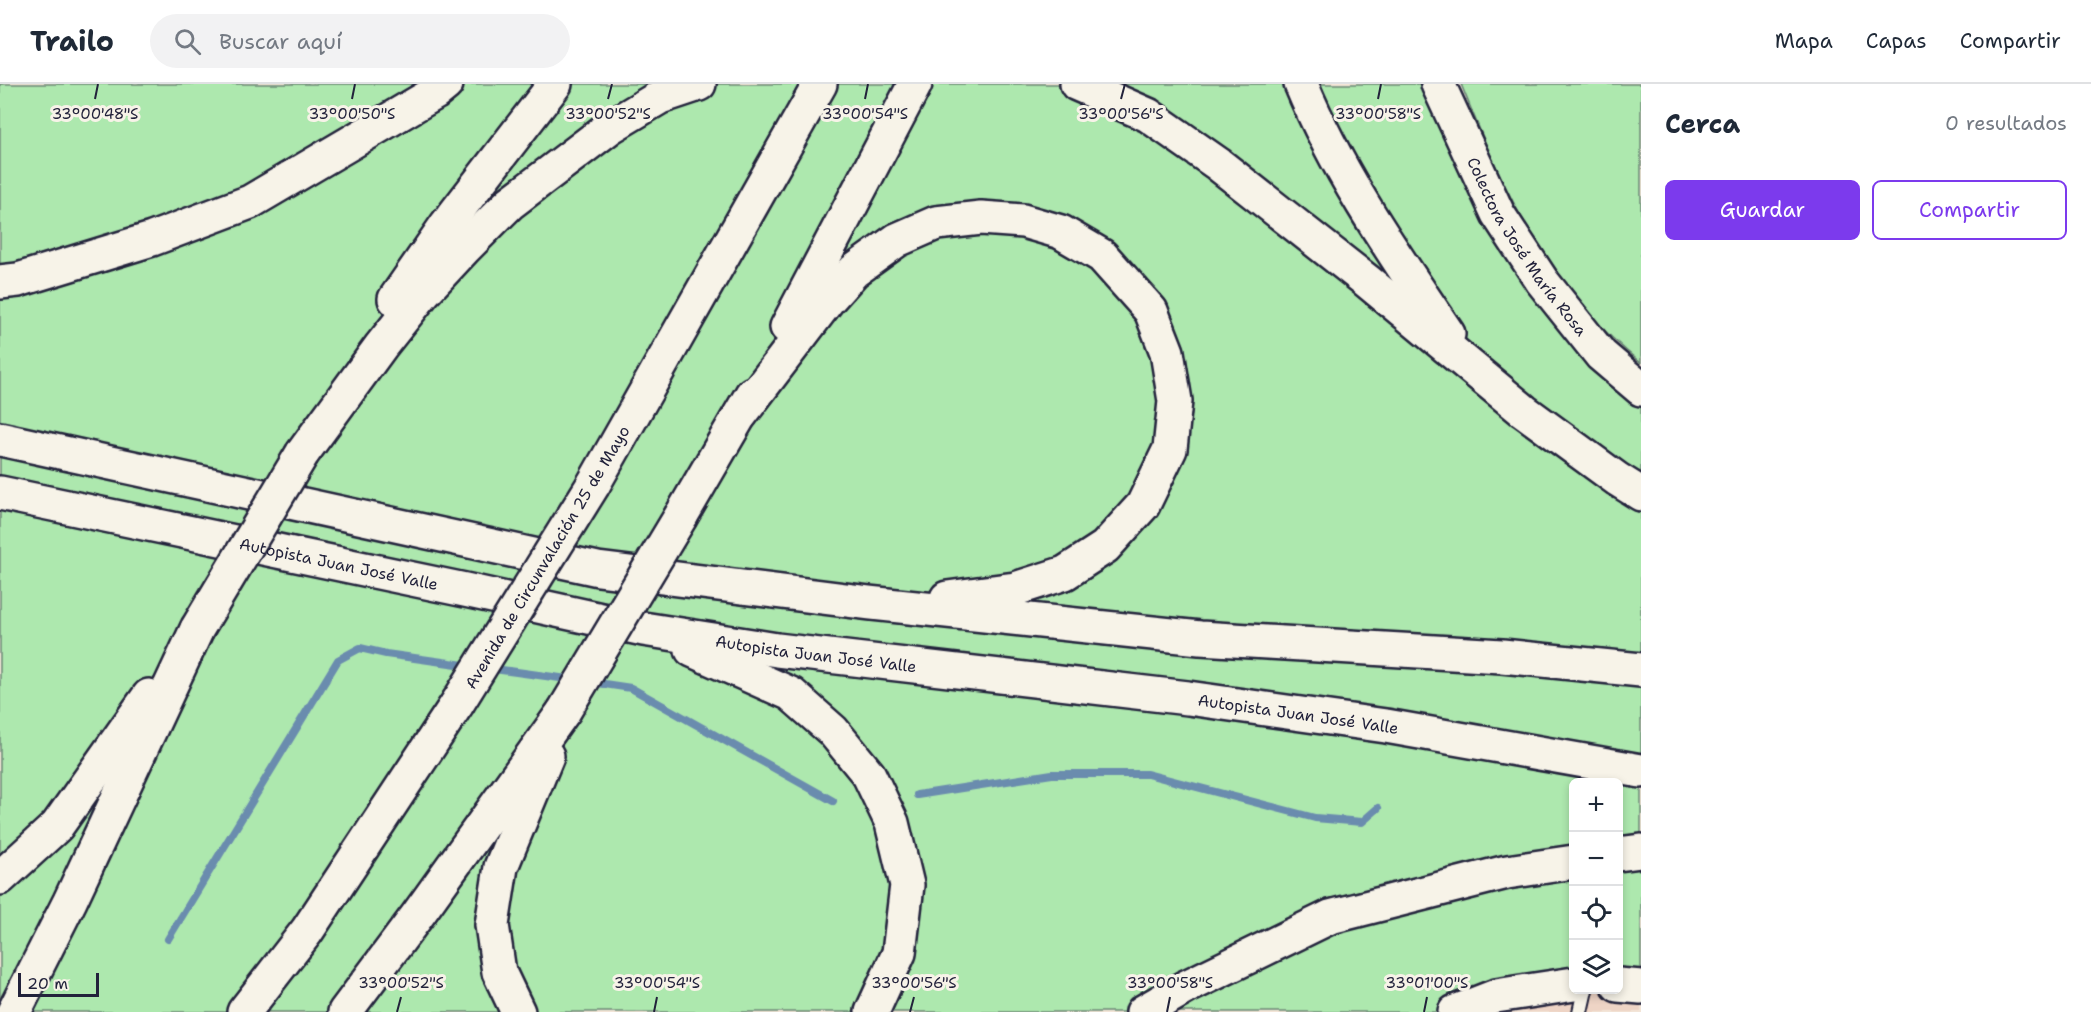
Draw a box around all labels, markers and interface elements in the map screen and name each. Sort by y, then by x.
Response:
search box [150,14,570,68]
text: Trailo [30,22,114,60]
icon: search [171,25,204,58]
text: Buscar aquí [219,27,342,56]
text: Mapa [1775,27,1833,55]
text: Capas [1866,27,1927,55]
text: Compartir [1960,27,2061,55]
text: 33°00'48"S [52,104,138,124]
text: 33°00'50"S [309,104,395,124]
text: 33°00'52"S [565,104,651,124]
text: 33°00'54"S [822,104,908,124]
text: 33°00'56"S [1078,104,1164,124]
text: 33°00'58"S [1335,104,1421,124]
text: Cerca [1665,106,1740,141]
text: 0 resultados [1945,110,2067,136]
street label: Colectora José María Rosa [1462,154,1592,340]
button: Guardar [1665,180,1860,240]
button: Compartir [1872,180,2067,240]
street label: Avenida de Circunvalación 25 de Mayo [460,422,635,693]
street label: Autopista Juan José Valle [237,533,440,595]
street label: Autopista Juan José Valle [714,631,918,677]
street label: Autopista Juan José Valle [1196,690,1400,739]
map controls [1569,778,1623,994]
button: + [1569,778,1623,832]
button: − [1569,832,1623,886]
button: locate [1569,886,1623,940]
button: layers [1569,940,1623,994]
scale bar [18,970,99,998]
text: 20 m [27,973,68,994]
text: 33°00'52"S [358,973,444,993]
text: 33°00'54"S [614,973,700,993]
text: 33°00'56"S [871,973,957,993]
text: 33°00'58"S [1127,973,1213,993]
text: 33°01'00"S [1386,973,1468,993]

